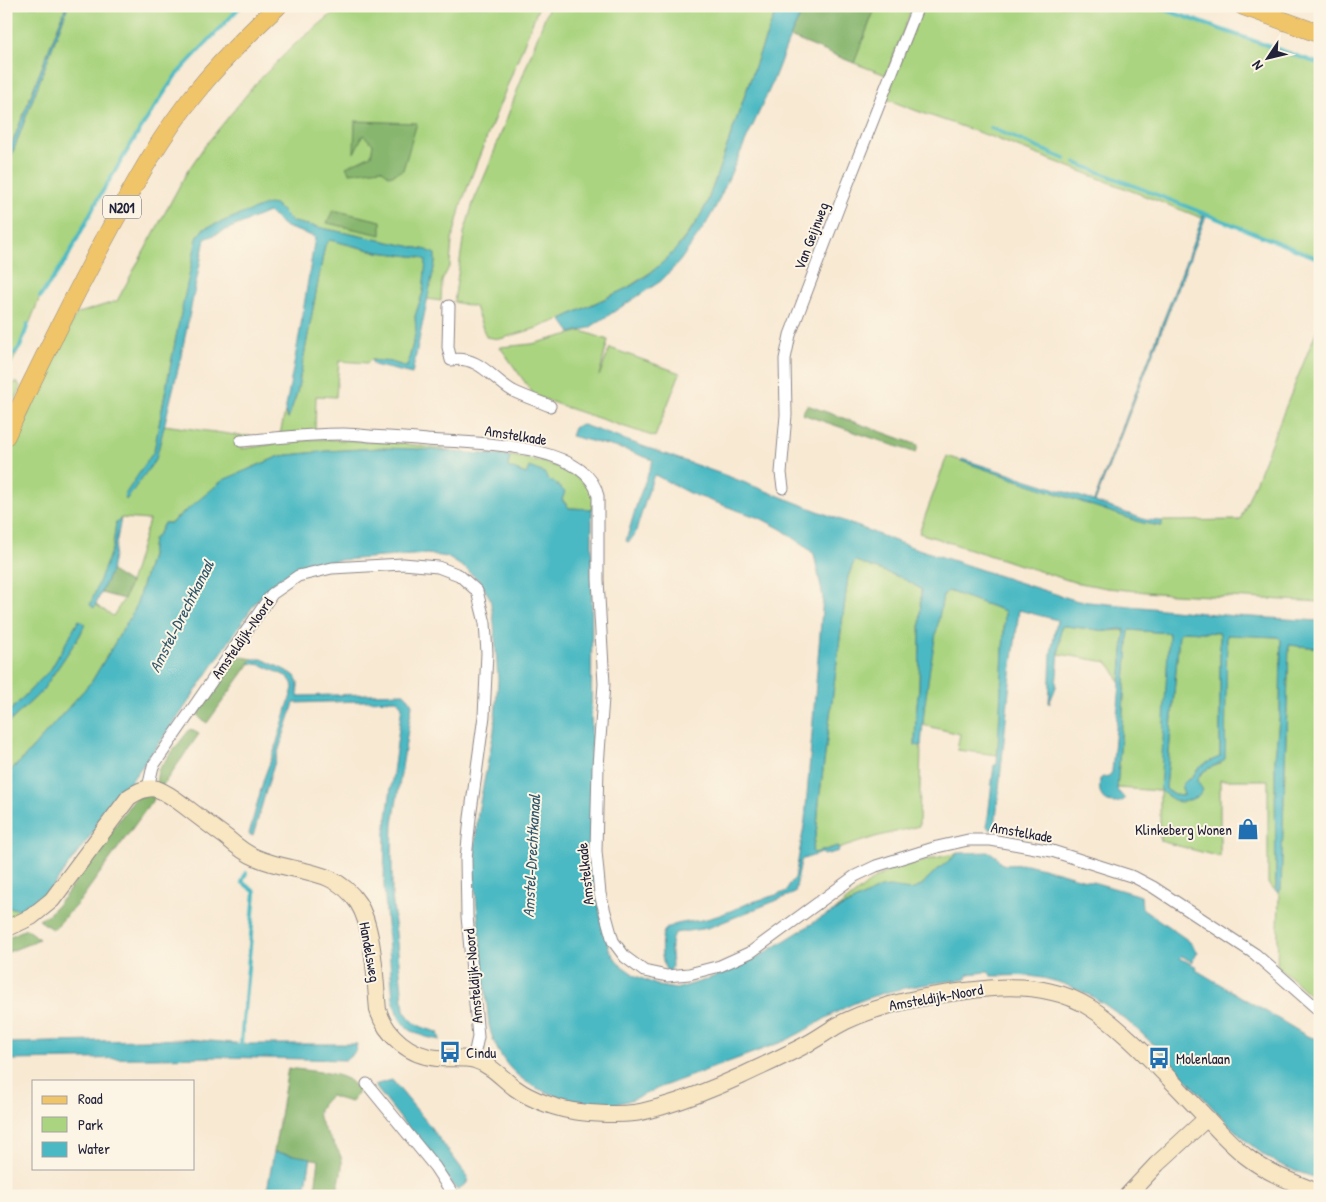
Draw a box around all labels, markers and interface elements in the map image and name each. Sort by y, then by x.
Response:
north arrow [1244,32,1294,82]
text: N [1247,57,1267,74]
road number: N201 [103,196,141,218]
street label: Van Geijnweg [788,199,834,273]
street label: Amstelkade [484,420,548,450]
water label: Amstel-Drechtkanaal [143,556,219,676]
street label: Amsteldijk-Noord [206,593,278,683]
water label: Amstel-Drechtkanaal [517,793,545,918]
street label: Amstelkade [989,816,1055,848]
shop icon: Klinkeberg Wonen [1235,816,1261,842]
place label: Klinkeberg Wonen [1135,819,1232,840]
street label: Amstelkade [571,842,599,906]
street label: Handelsweg [354,920,386,984]
street label: Amsteldijk-Noord [458,928,488,1024]
street label: Amsteldijk-Noord [887,978,985,1016]
bus stop icon: Cindu [437,1039,463,1065]
place label: Cindu [466,1042,496,1063]
bus stop icon: Molenlaan [1146,1045,1172,1071]
place label: Molenlaan [1176,1048,1230,1069]
legend [32,1080,195,1170]
text: Road [78,1088,103,1109]
text: Park [78,1114,103,1135]
text: Water [78,1138,110,1159]

